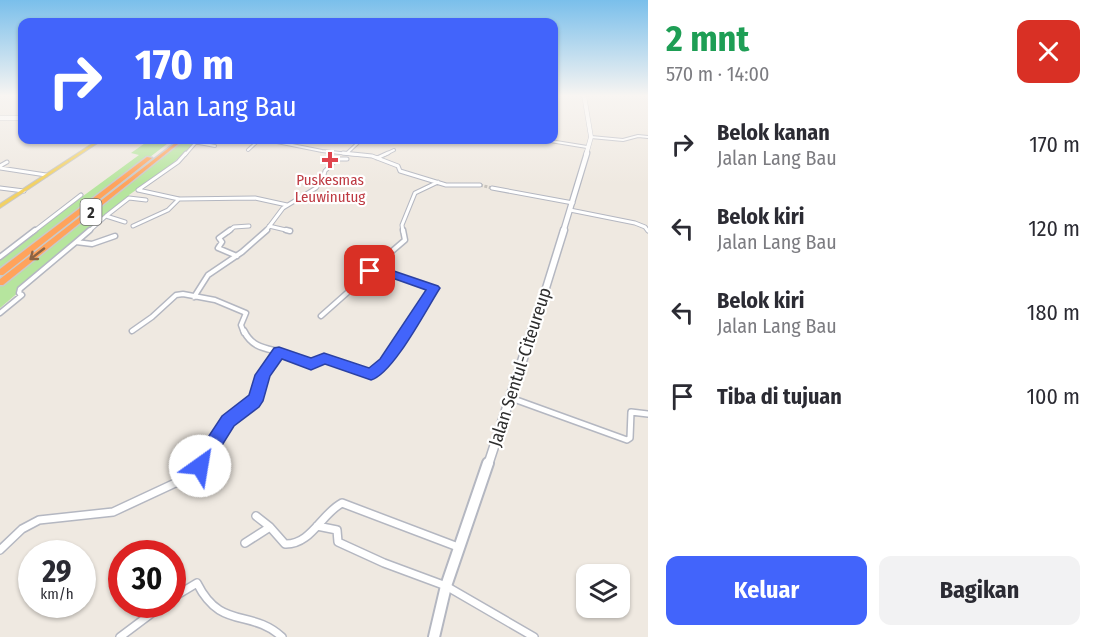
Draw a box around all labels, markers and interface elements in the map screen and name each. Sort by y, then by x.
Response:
text: 2 mnt [666,17,749,61]
button: close [1017,20,1080,83]
text: 170 m [135,40,234,90]
icon: right [36,42,114,120]
text: 570 m · 14:00 [666,62,769,86]
text: Jalan Lang Bau [135,91,297,123]
text: Belok kanan [717,119,830,146]
icon: right [666,128,699,161]
text: 170 m [1029,131,1080,158]
text: Jalan Lang Bau [717,146,837,170]
marker: Puskesmas Leuwinutug [321,151,339,169]
place label: Puskesmas Leuwinutug [295,171,365,206]
road number: 2 [80,199,101,225]
text: Belok kiri [717,203,805,230]
icon: left [666,212,699,245]
text: 120 m [1028,215,1080,242]
text: Jalan Lang Bau [717,230,837,254]
pin [344,245,395,296]
one-way arrow [29,248,45,261]
icon: arrive [353,254,386,287]
street label: Jalan Sentul-Citeureup [484,285,556,449]
text: Belok kiri [717,287,805,314]
icon: left [666,296,699,329]
text: 180 m [1027,299,1080,326]
text: Jalan Lang Bau [717,314,837,338]
icon: arrive [666,380,699,413]
text: Tiba di tujuan [717,383,842,410]
text: 100 m [1026,383,1080,410]
position arrow [168,434,232,498]
speed limit sign: 30 [108,540,186,618]
text: 29 [42,554,72,590]
button: Keluar [666,556,867,625]
button: Bagikan [879,556,1080,625]
map controls [576,564,630,618]
button: layers [576,564,630,618]
text: km/h [40,585,74,603]

